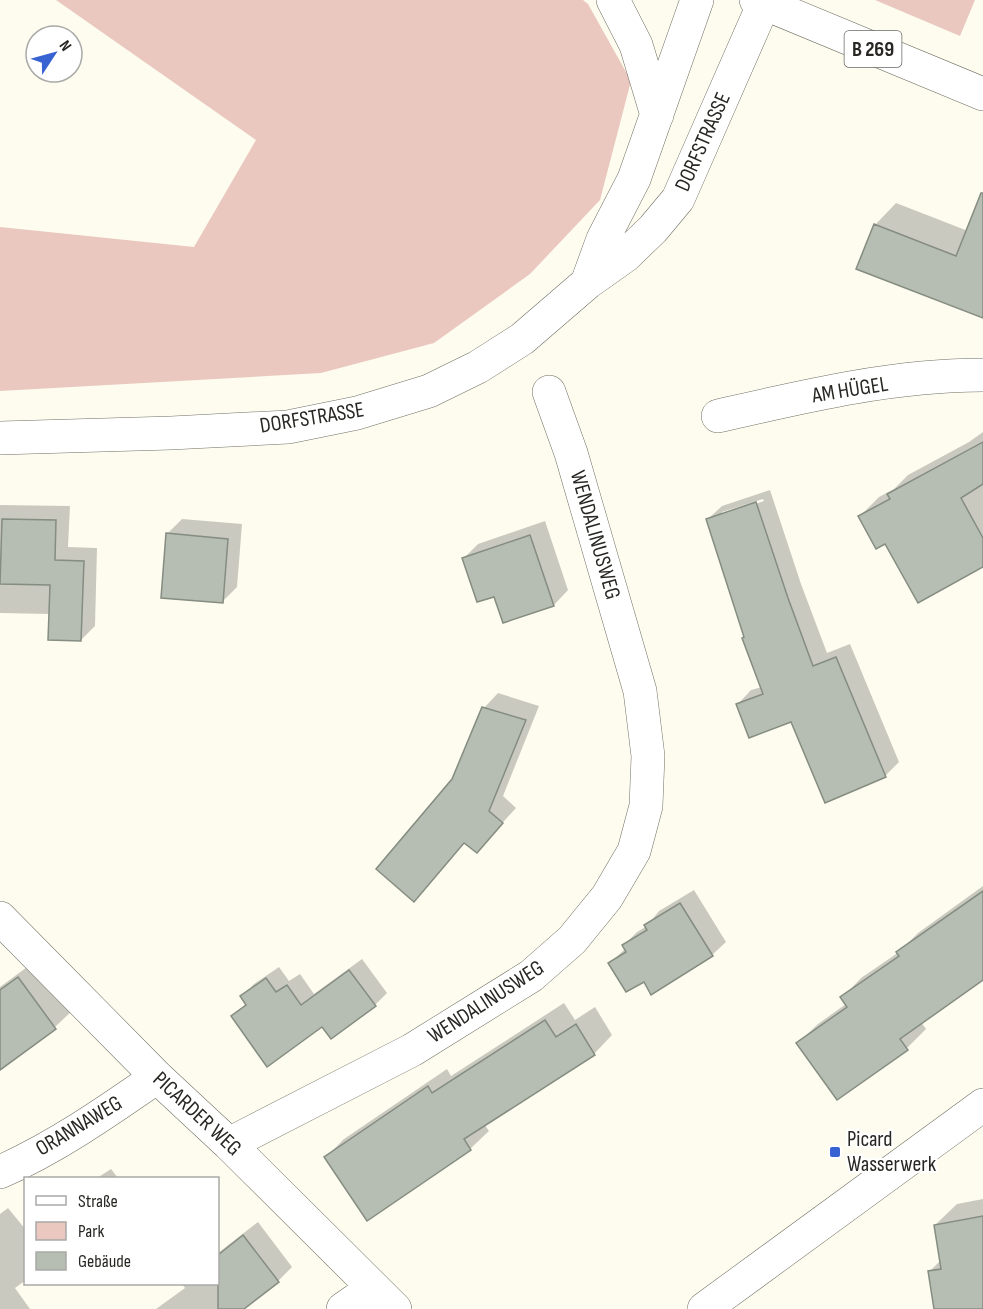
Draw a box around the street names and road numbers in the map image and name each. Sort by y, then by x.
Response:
road number: B 269 [844,31,902,67]
street label: DORFSTRASSE [669,88,737,196]
street label: AM HÜGEL [809,371,890,409]
street label: DORFSTRASSE [258,396,366,440]
street label: WENDALINUSWEG [564,467,626,603]
street label: WENDALINUSWEG [423,955,549,1049]
street label: PICARDER WEG [147,1066,247,1162]
street label: ORANNAWEG [31,1090,127,1162]

